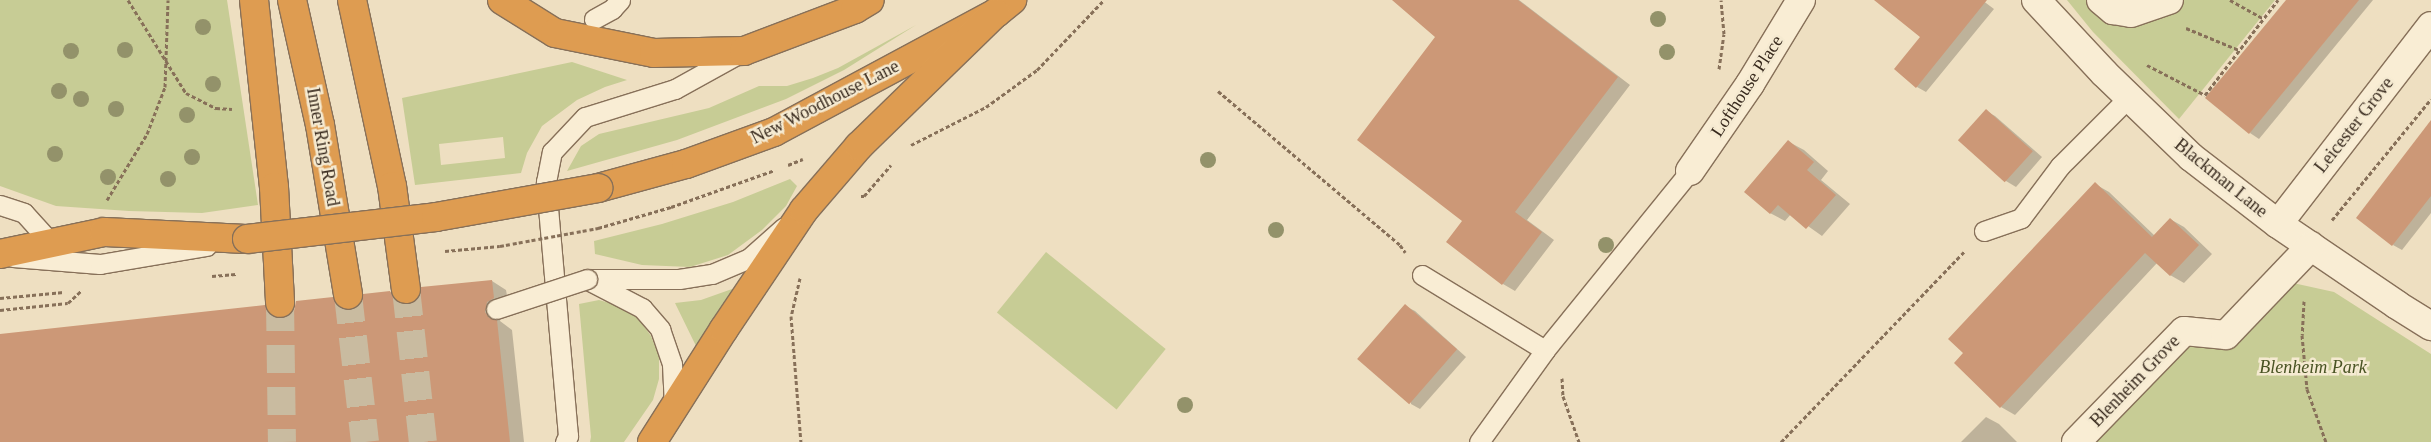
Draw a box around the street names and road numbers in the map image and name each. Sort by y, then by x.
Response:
street label: Lofthouse Place [1706,31,1788,141]
street label: New Woodhouse Lane [747,55,903,149]
street label: Leicester Grove [2310,73,2398,177]
street label: Inner Ring Road [302,86,344,208]
street label: Blackman Lane [2170,134,2272,222]
street label: Blenheim Grove [2086,331,2184,431]

